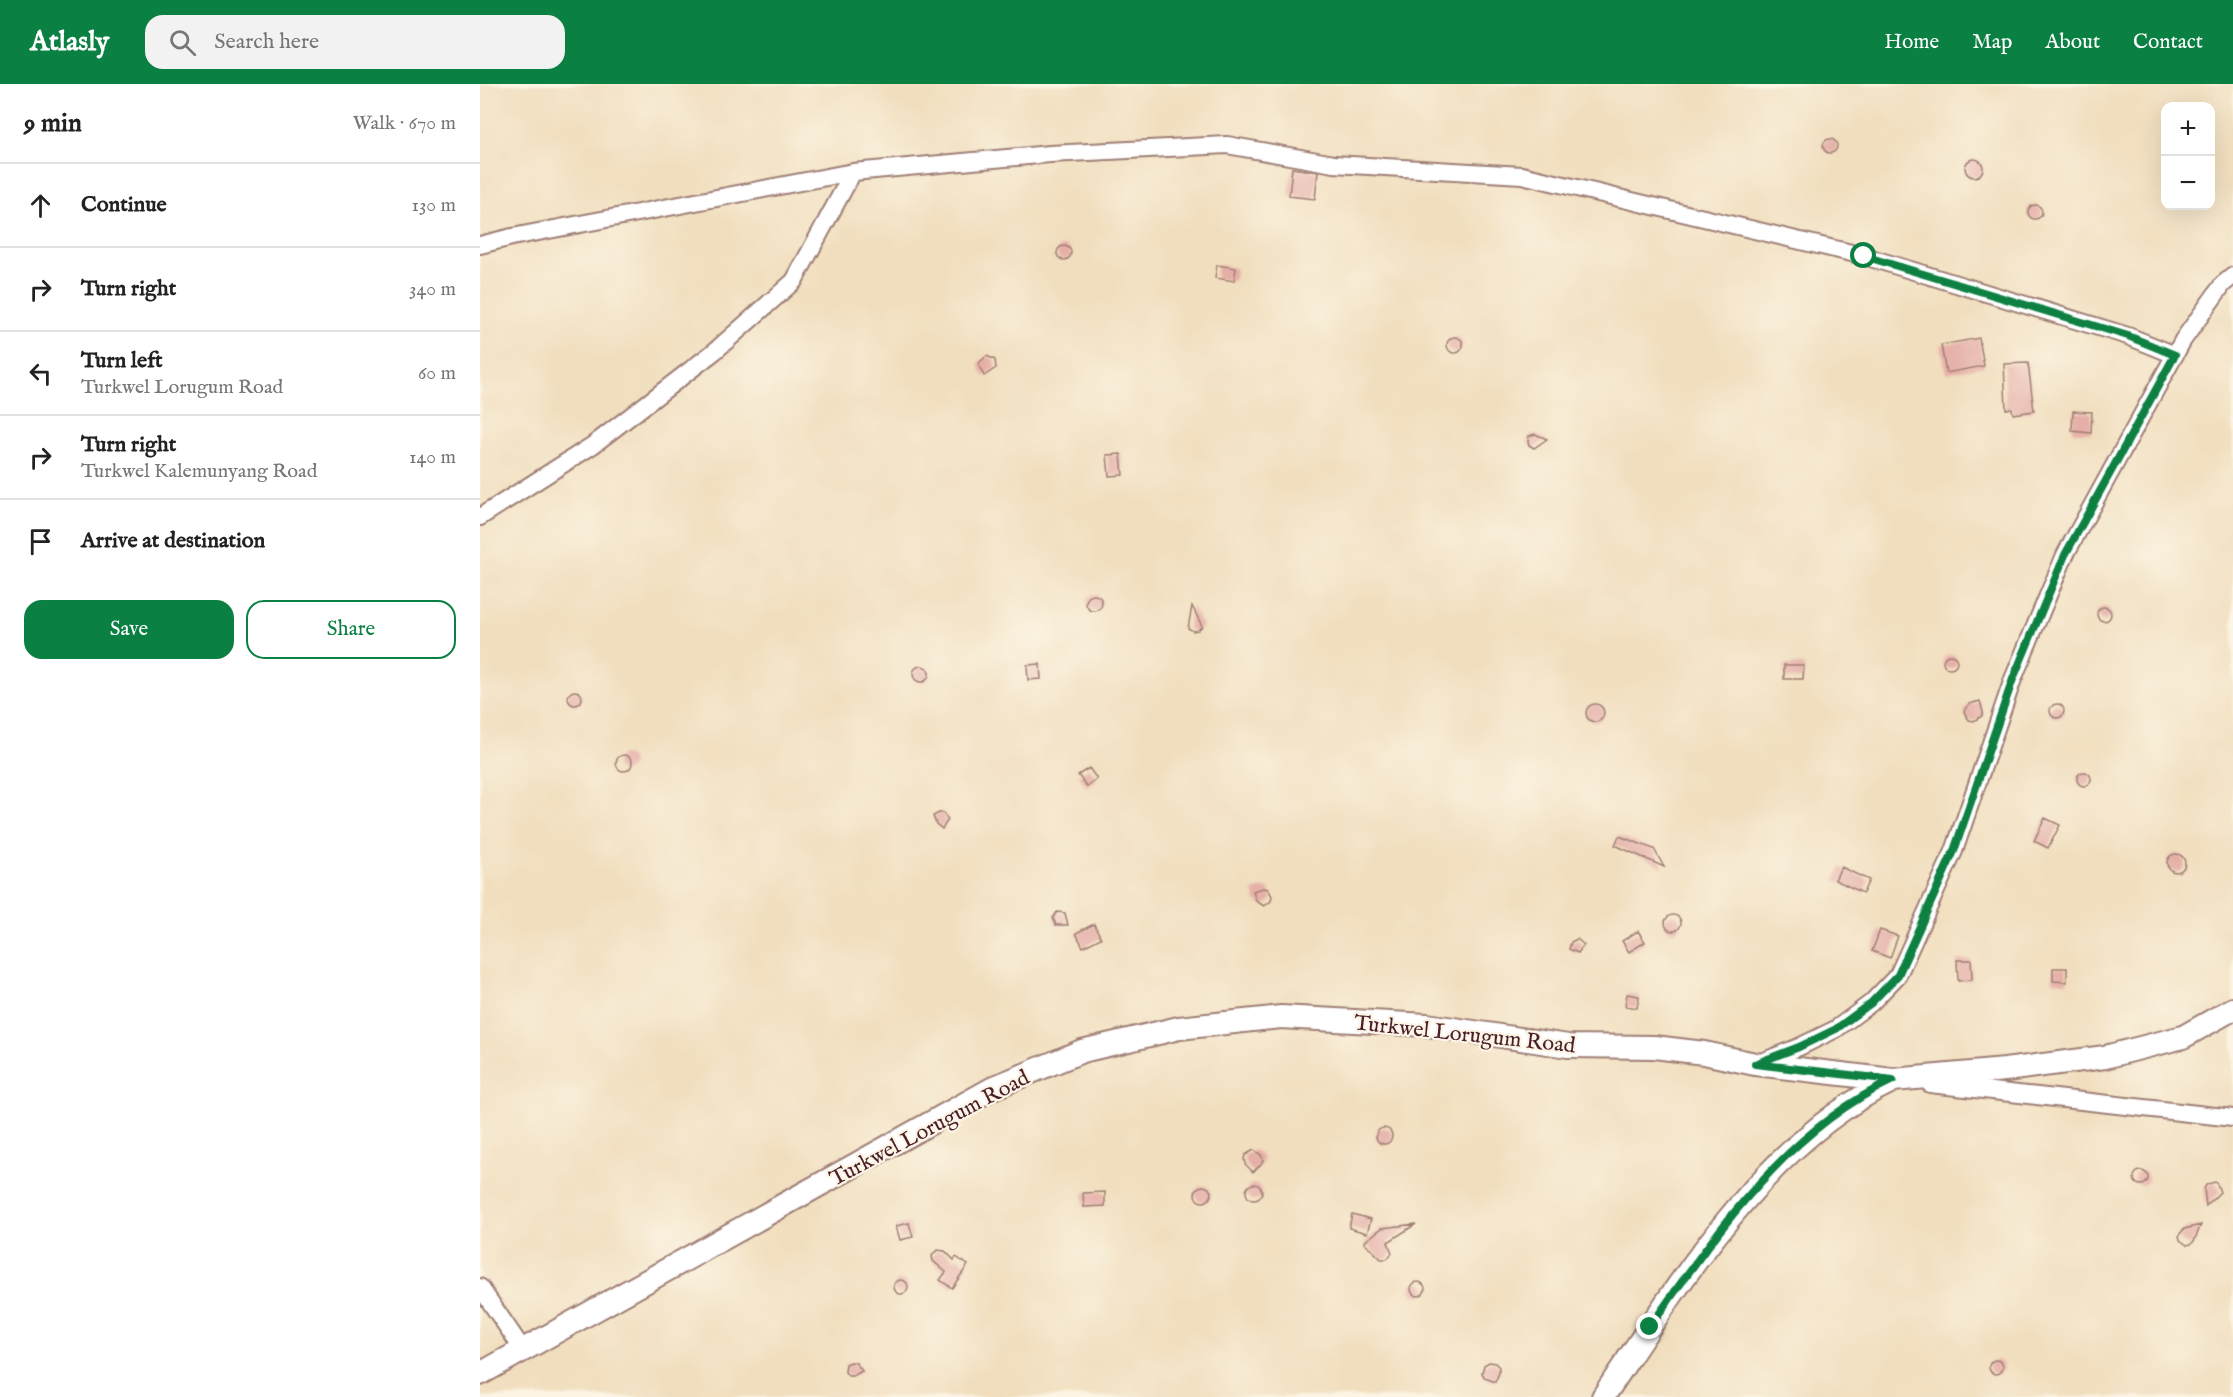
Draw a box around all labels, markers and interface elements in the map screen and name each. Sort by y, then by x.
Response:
search box [145,15,565,69]
text: Atlasly [30,25,109,60]
icon: search [166,26,199,59]
text: Search here [214,28,319,56]
text: Home [1884,29,1939,56]
text: Map [1972,29,2012,56]
text: About [2045,29,2100,56]
text: Contact [2133,29,2203,56]
map controls [2161,102,2215,210]
button: + [2161,102,2215,156]
text: 9 min [24,107,82,140]
text: Walk · 670 m [353,111,456,136]
button: − [2161,156,2215,210]
icon: ahead [24,189,57,222]
text: Continue [81,191,167,219]
text: 130 m [411,193,456,218]
route start [1850,242,1876,268]
icon: right [24,273,57,306]
text: Turn right [81,275,176,303]
text: 340 m [409,277,456,302]
text: Turn left [81,347,163,375]
icon: left [24,357,57,390]
text: 60 m [418,361,456,386]
text: Turkwel Lorugum Road [81,375,283,400]
text: Turn right [81,431,176,459]
icon: right [24,441,57,474]
text: 140 m [409,445,456,470]
text: Turkwel Kalemunyang Road [81,459,317,484]
icon: arrive [24,525,57,558]
text: Arrive at destination [81,527,265,555]
button: Save [24,600,234,659]
button: Share [246,600,456,659]
street label: Turkwel Lorugum Road [1353,1009,1577,1061]
street label: Turkwel Lorugum Road [825,1064,1035,1193]
route end [1636,1313,1662,1339]

